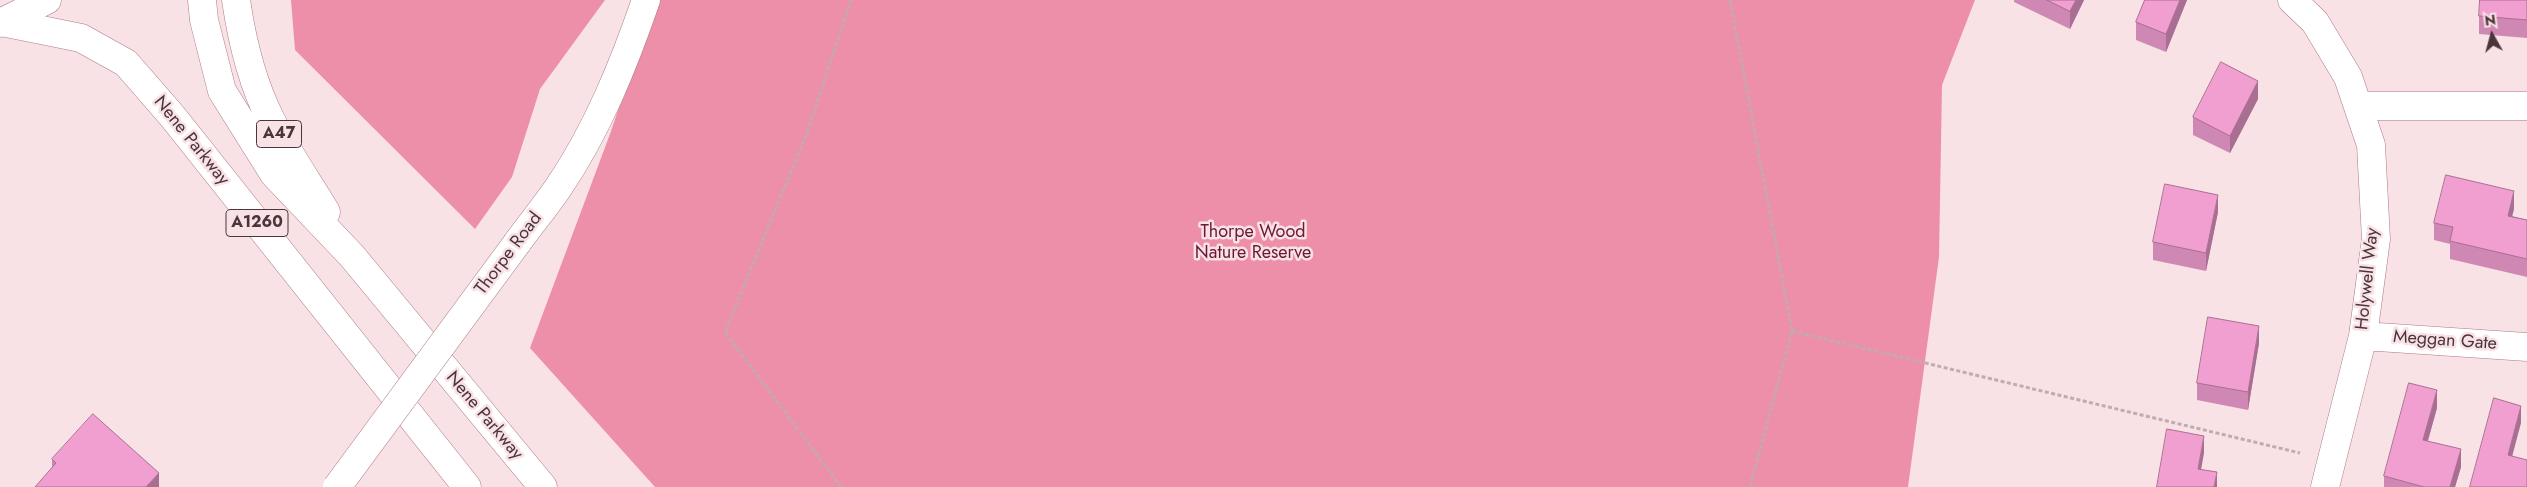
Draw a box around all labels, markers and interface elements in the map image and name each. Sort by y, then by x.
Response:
north arrow [2467,10,2517,60]
text: N [2483,10,2497,31]
street label: Nene Parkway [148,92,234,190]
road number: A47 [256,120,302,148]
street label: Thorpe Road [471,209,547,299]
road number: A1260 [226,210,288,237]
park label: Thorpe Wood Nature Reserve [1195,222,1311,264]
street label: Holywell Way [2352,227,2384,331]
street label: Meggan Gate [2392,327,2498,355]
street label: Nene Parkway [441,368,527,464]

